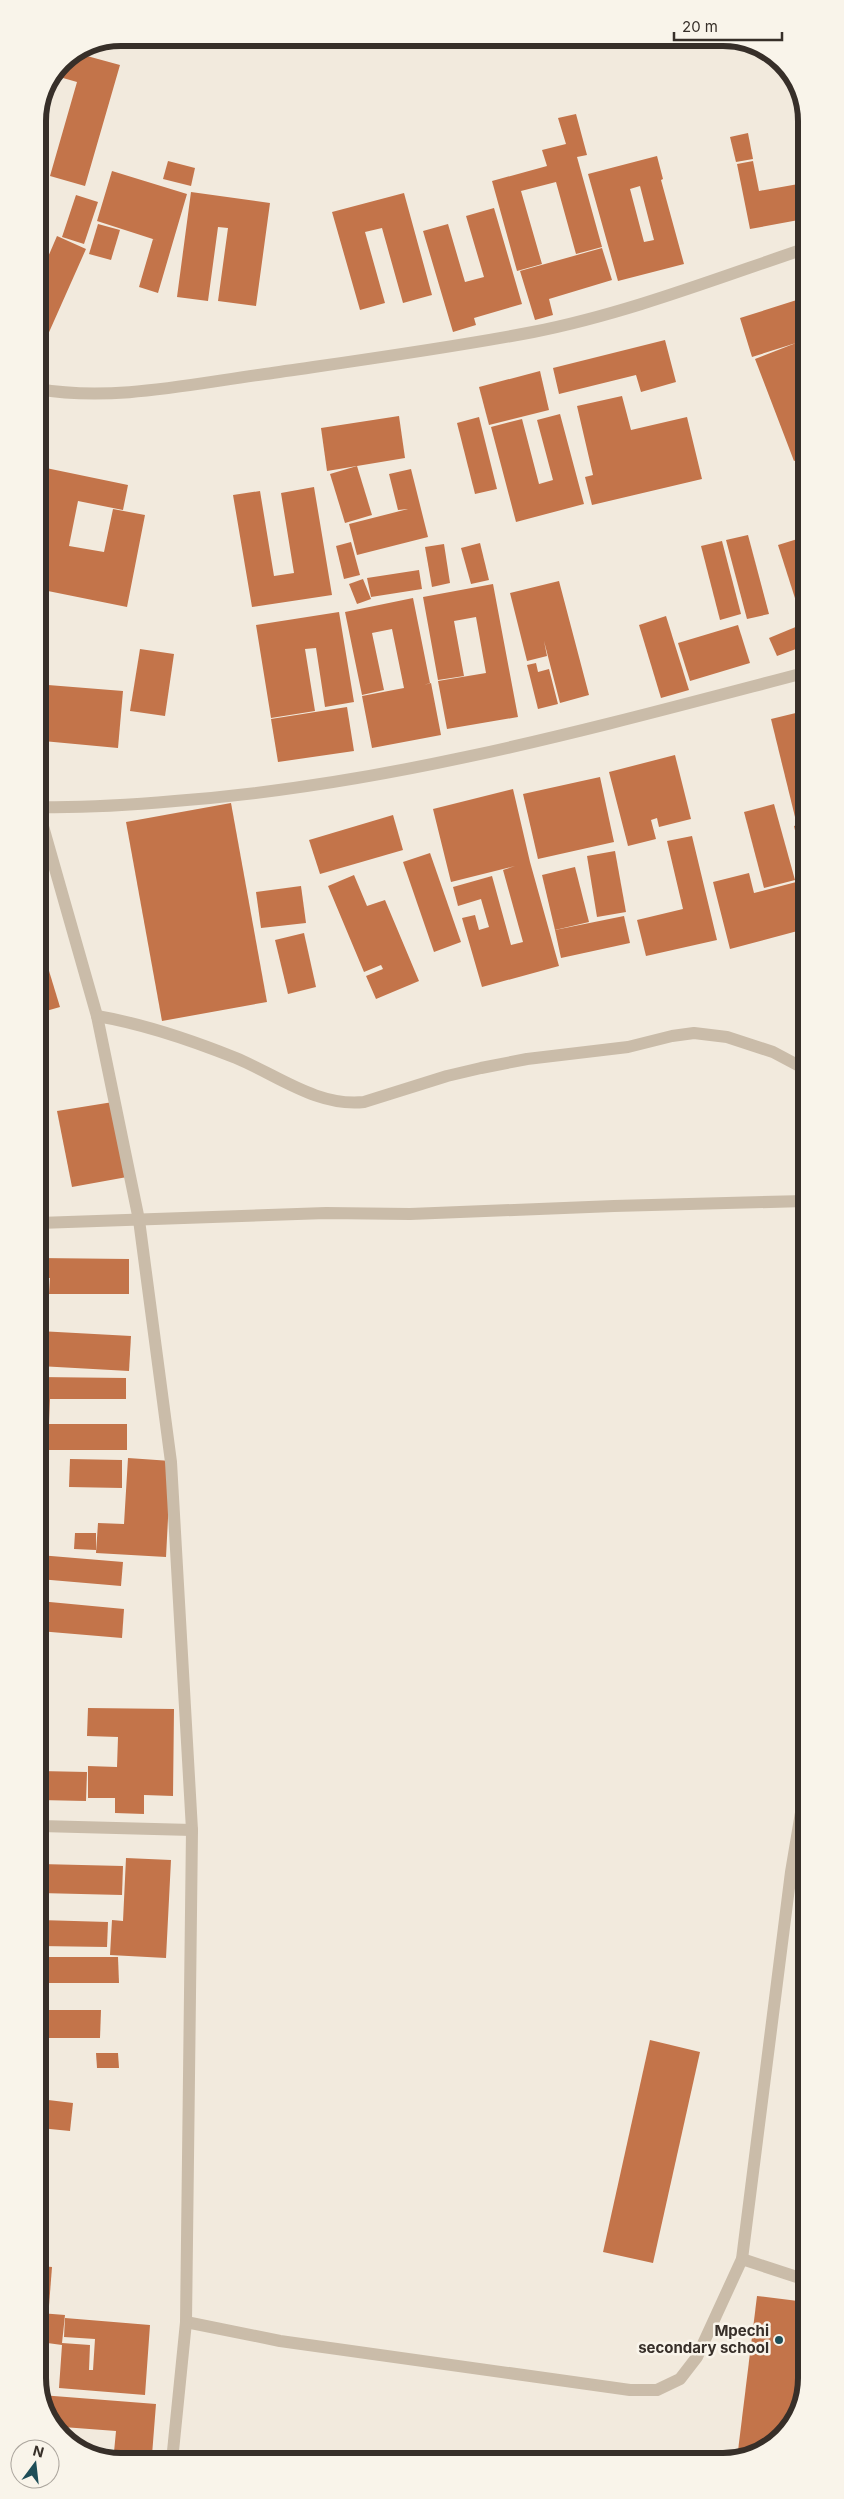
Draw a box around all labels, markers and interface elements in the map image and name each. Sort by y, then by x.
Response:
scale bar [674,10,782,42]
text: 20 m [682,17,718,36]
place label: Mpechi secondary school [638,2321,769,2357]
marker: Mpechi secondary school [773,2334,785,2346]
north arrow [10,2439,60,2489]
text: N [31,2441,46,2461]

